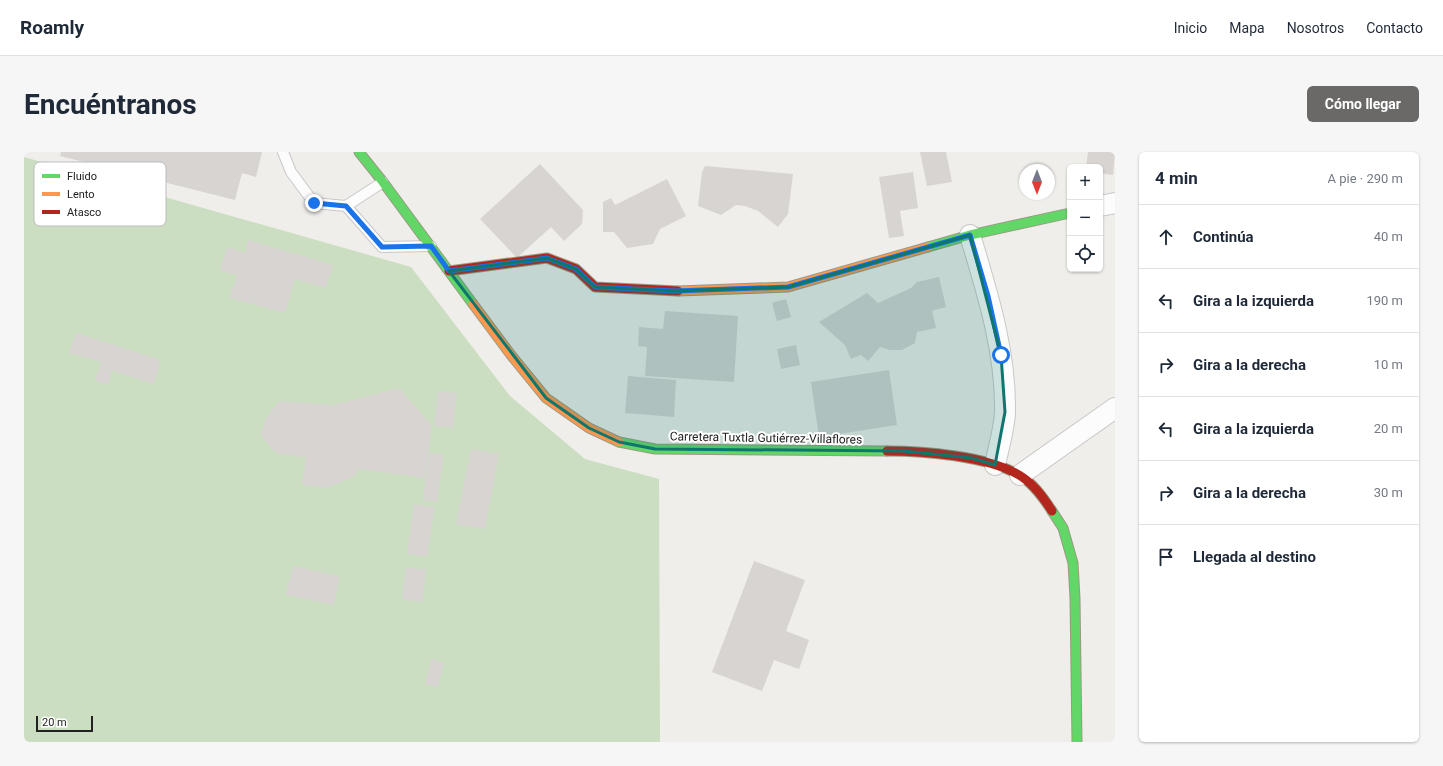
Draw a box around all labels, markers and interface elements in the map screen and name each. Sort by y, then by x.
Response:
text: Roamly [20,16,84,39]
text: Inicio [1174,20,1207,36]
text: Mapa [1229,20,1265,36]
text: Nosotros [1287,20,1344,36]
text: Contacto [1366,20,1423,36]
button: Cómo llegar [1307,86,1419,122]
text: Encuéntranos [24,88,197,121]
legend [34,162,166,226]
north arrow [1019,164,1055,200]
map controls [1067,164,1103,272]
button: + [1067,164,1103,200]
text: 4 min [1155,168,1198,188]
text: Fluido [67,170,97,183]
text: A pie · 290 m [1328,171,1403,186]
text: Lento [67,188,95,201]
route end [305,194,323,212]
button: − [1067,200,1103,236]
text: Atasco [67,206,101,219]
icon: ahead [1155,226,1177,248]
text: Continúa [1193,228,1254,246]
text: 40 m [1374,229,1403,244]
button: locate [1067,236,1103,272]
icon: left [1155,290,1177,312]
text: Gira a la izquierda [1193,292,1314,310]
text: 190 m [1366,293,1403,308]
route start [992,346,1010,364]
icon: right [1155,354,1177,376]
text: Gira a la derecha [1193,356,1306,374]
text: 10 m [1374,357,1403,372]
icon: left [1155,418,1177,440]
text: Gira a la izquierda [1193,420,1314,438]
text: 20 m [1374,421,1403,436]
street label: Carretera Tuxtla Gutiérrez-Villaflores [670,429,862,447]
icon: right [1155,482,1177,504]
text: Gira a la derecha [1193,484,1306,502]
text: 30 m [1374,485,1403,500]
icon: arrive [1155,546,1177,568]
text: Llegada al destino [1193,548,1316,566]
scale bar [36,714,93,733]
text: 20 m [42,716,67,729]

